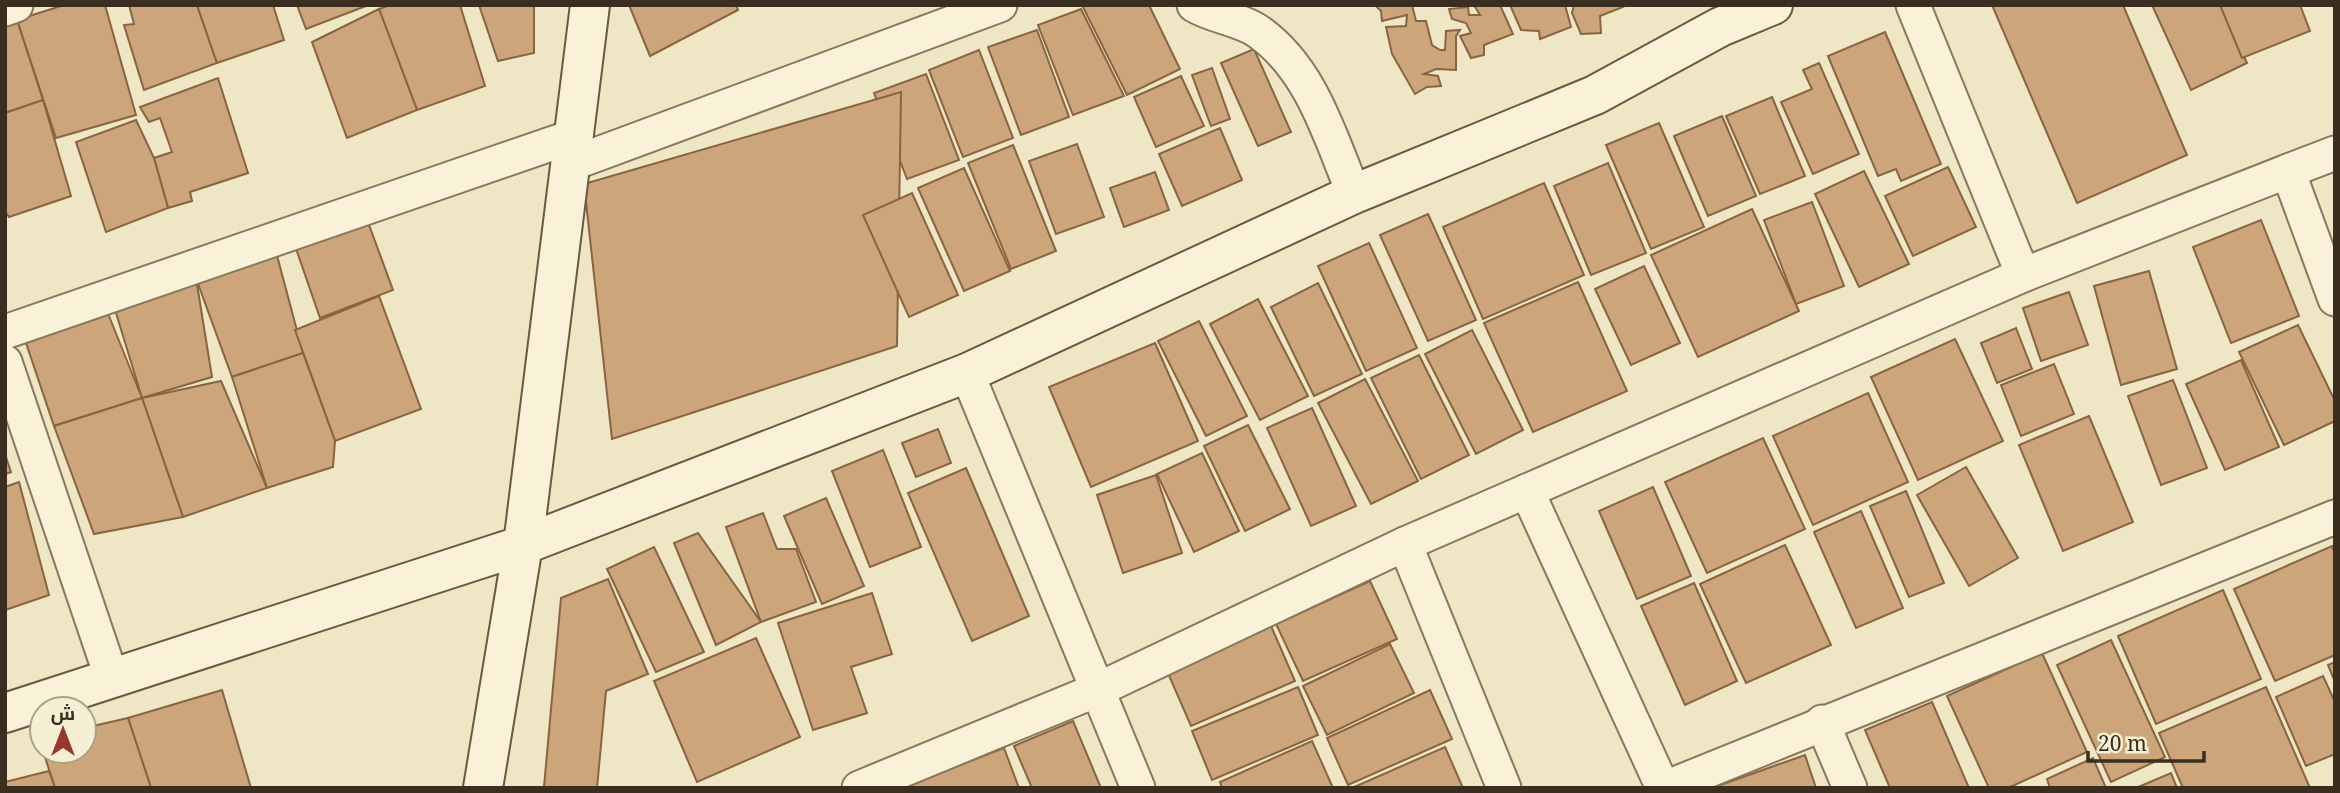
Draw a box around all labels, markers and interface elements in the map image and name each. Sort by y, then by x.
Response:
north arrow [28,695,98,765]
text: ش [51,700,75,726]
scale bar [2088,720,2204,764]
text: 20 m [2098,729,2147,757]

